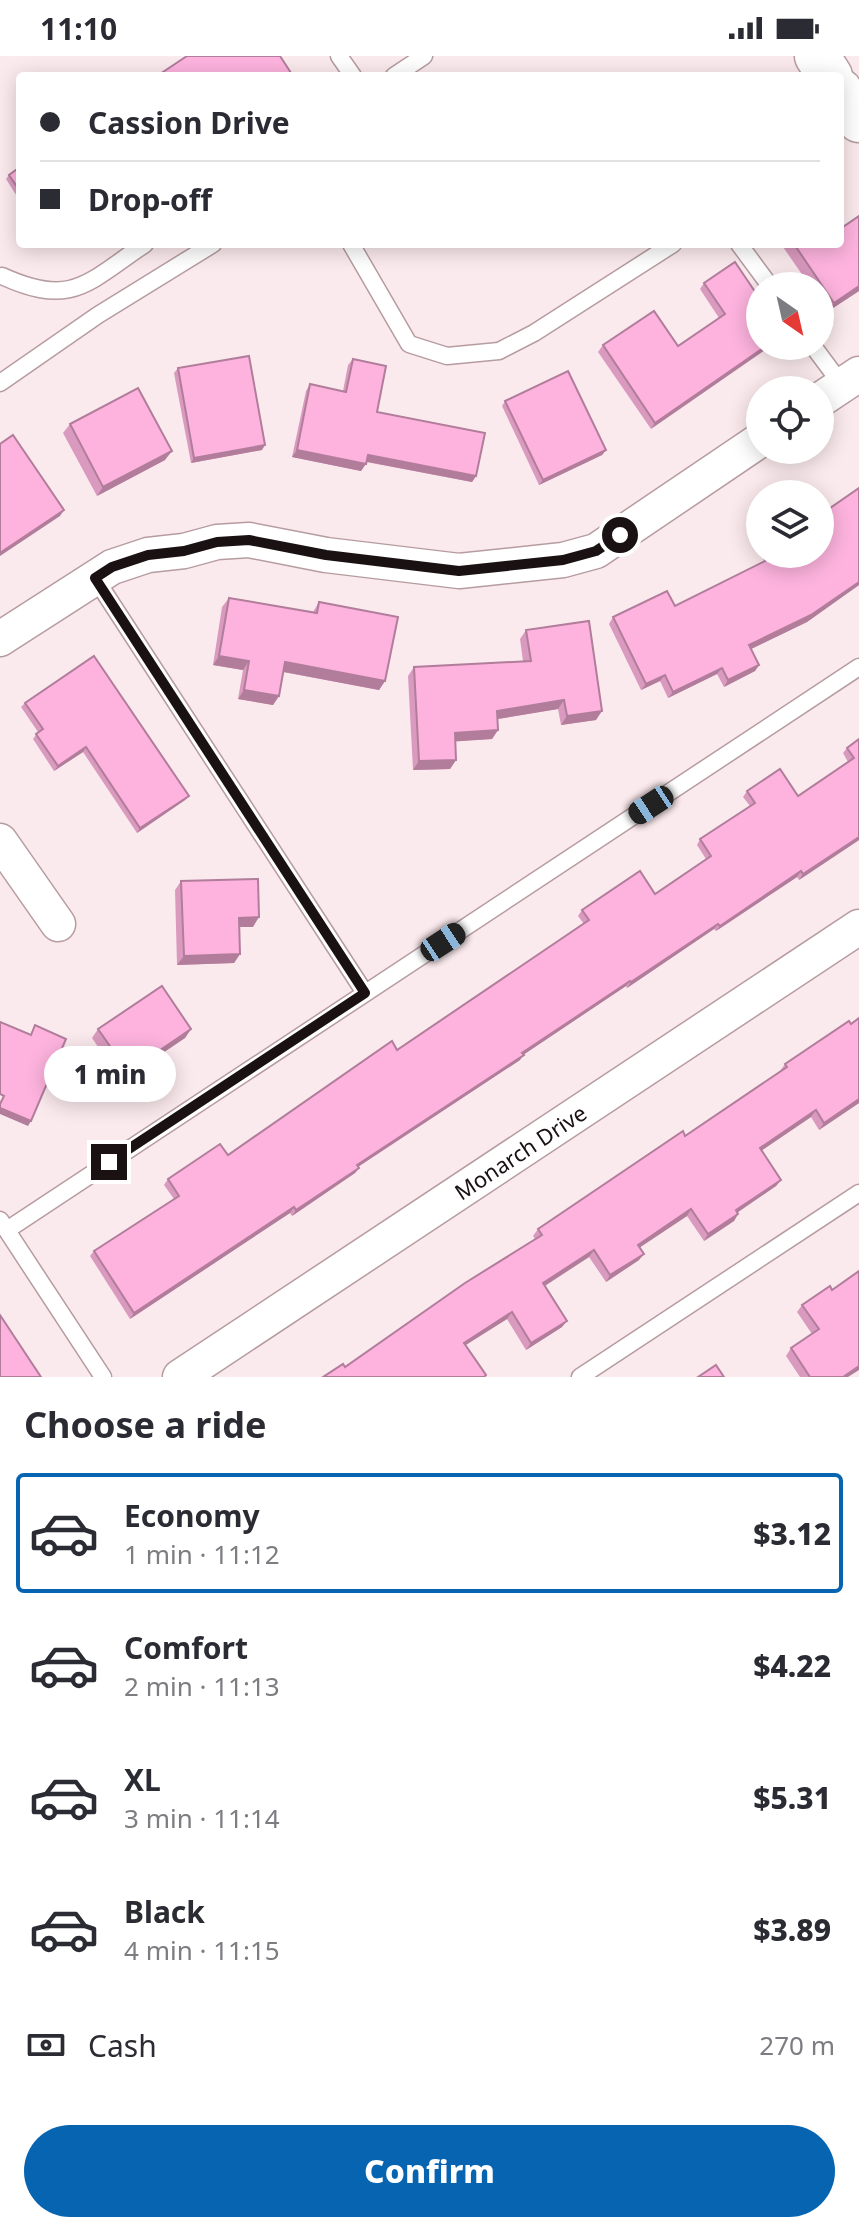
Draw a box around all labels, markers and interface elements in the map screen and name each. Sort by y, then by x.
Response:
text: 11:10 [40,8,117,49]
text: Cassion Drive [88,102,290,143]
text: Drop-off [88,179,212,220]
north arrow [746,272,834,360]
map controls [746,272,834,568]
button: locate [746,376,834,464]
button: layers [746,480,834,568]
route start [602,517,638,553]
car [624,782,678,828]
car [416,919,470,965]
callout: 1 min [43,1046,175,1102]
text: 1 min [74,1056,146,1092]
street label: Monarch Drive [448,1097,592,1206]
route end [91,1144,127,1180]
text: Choose a ride [24,1400,266,1449]
text: Economy [124,1495,260,1536]
icon: car [28,1497,100,1569]
text: $3.12 [753,1513,831,1554]
text: 1 min · 11:12 [124,1536,280,1572]
text: Comfort [124,1627,248,1668]
icon: car [28,1629,100,1701]
text: $4.22 [753,1645,831,1686]
text: 2 min · 11:13 [124,1668,280,1704]
text: XL [124,1759,161,1800]
icon: car [28,1761,100,1833]
text: $5.31 [753,1777,831,1818]
text: 3 min · 11:14 [124,1800,280,1836]
text: Black [124,1891,205,1932]
icon: car [28,1893,100,1965]
text: $3.89 [753,1909,831,1950]
text: 4 min · 11:15 [124,1932,280,1968]
icon: cash [24,2023,68,2067]
text: Cash [88,2025,157,2066]
text: 270 m [759,2027,835,2063]
button: Confirm [24,2125,835,2217]

